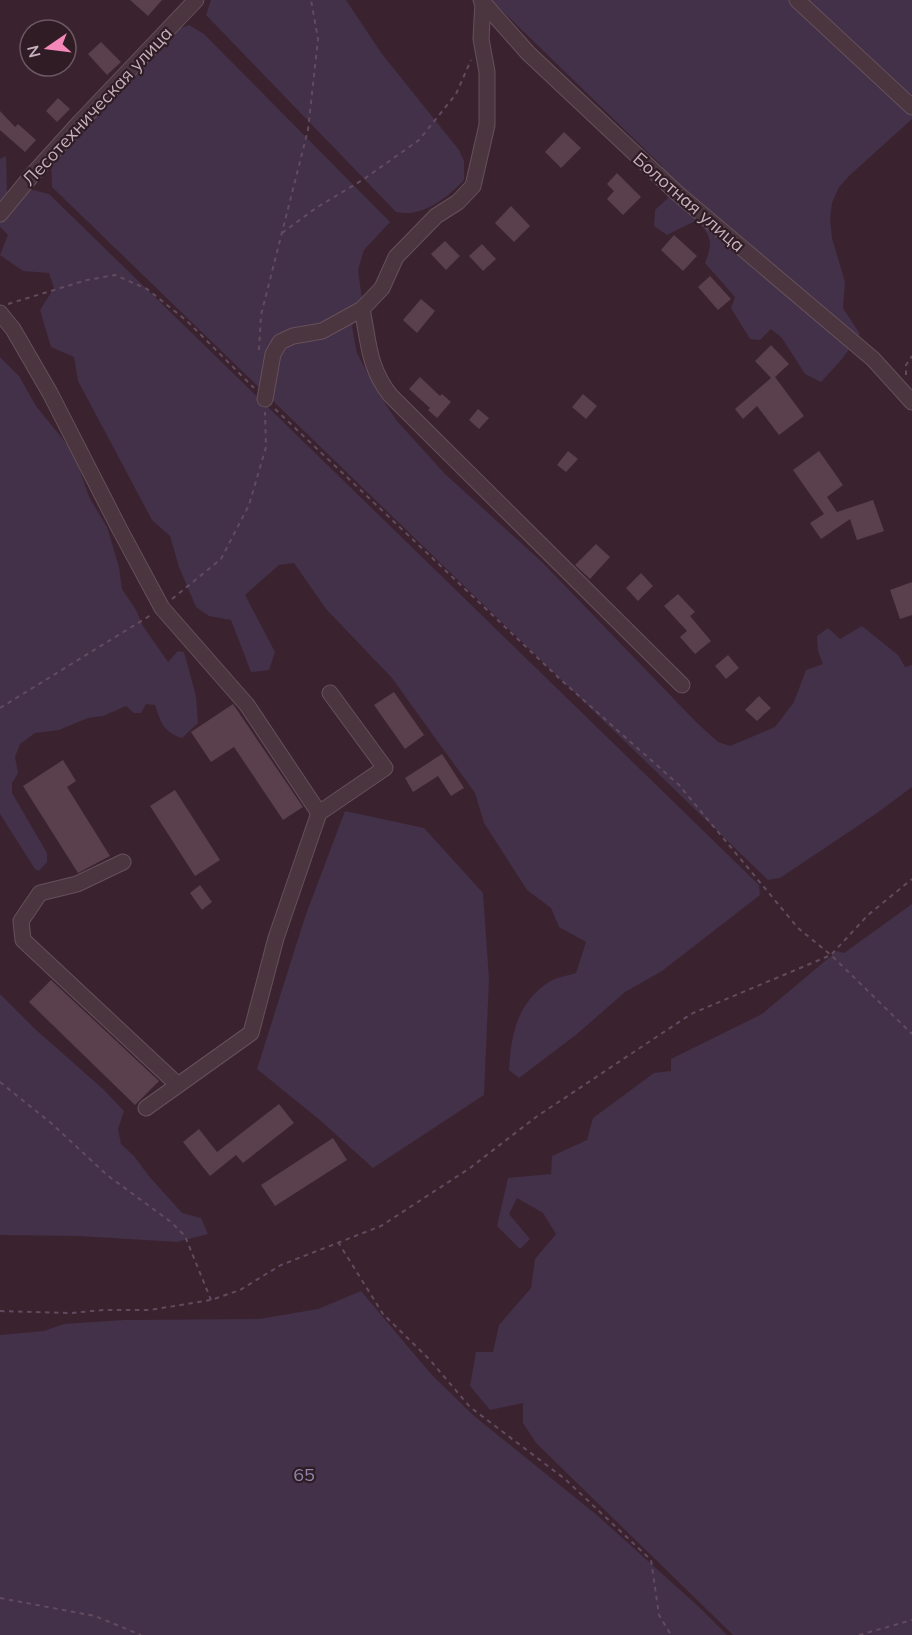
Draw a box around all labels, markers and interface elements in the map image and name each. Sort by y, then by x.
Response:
north arrow [18,18,78,78]
street label: Лесотехническая улица [17,22,177,190]
text: N [22,43,45,60]
street label: Болотная улица [628,147,750,257]
park label: 65 [293,1463,315,1486]

